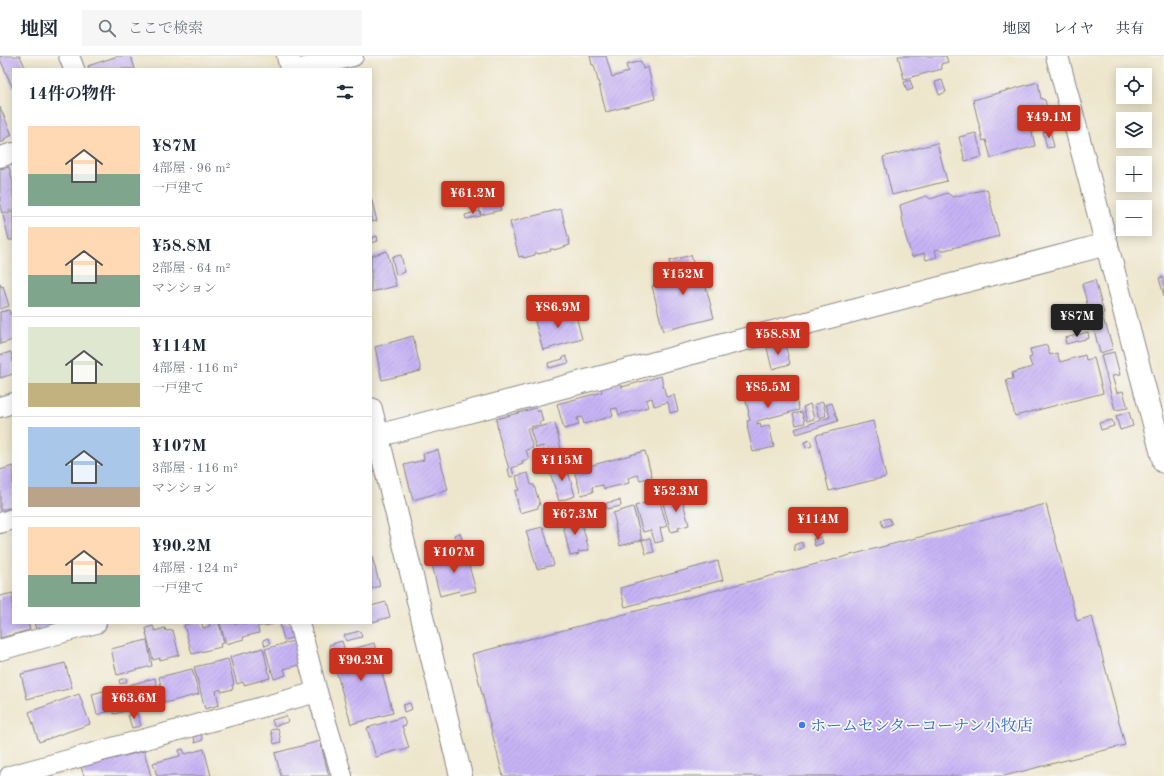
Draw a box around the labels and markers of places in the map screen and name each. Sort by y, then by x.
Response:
pin: ¥49.1M [1016,105,1082,139]
pin: ¥61.2M [440,181,506,215]
pin: ¥152M [655,262,711,296]
pin: ¥86.9M [525,295,591,329]
pin: ¥87M [1053,304,1101,338]
pin: ¥58.8M [745,322,811,356]
pin: ¥85.5M [735,375,801,409]
pin: ¥115M [534,448,590,482]
pin: ¥52.3M [643,479,709,513]
pin: ¥67.3M [542,502,608,536]
pin: ¥114M [790,507,846,541]
pin: ¥107M [426,540,482,574]
pin: ¥90.2M [328,648,394,682]
pin: ¥63.6M [101,686,167,720]
place label: ホームセンターコーナン小牧店 [810,717,1033,735]
marker: ホームセンターコーナン小牧店 [797,720,807,730]

